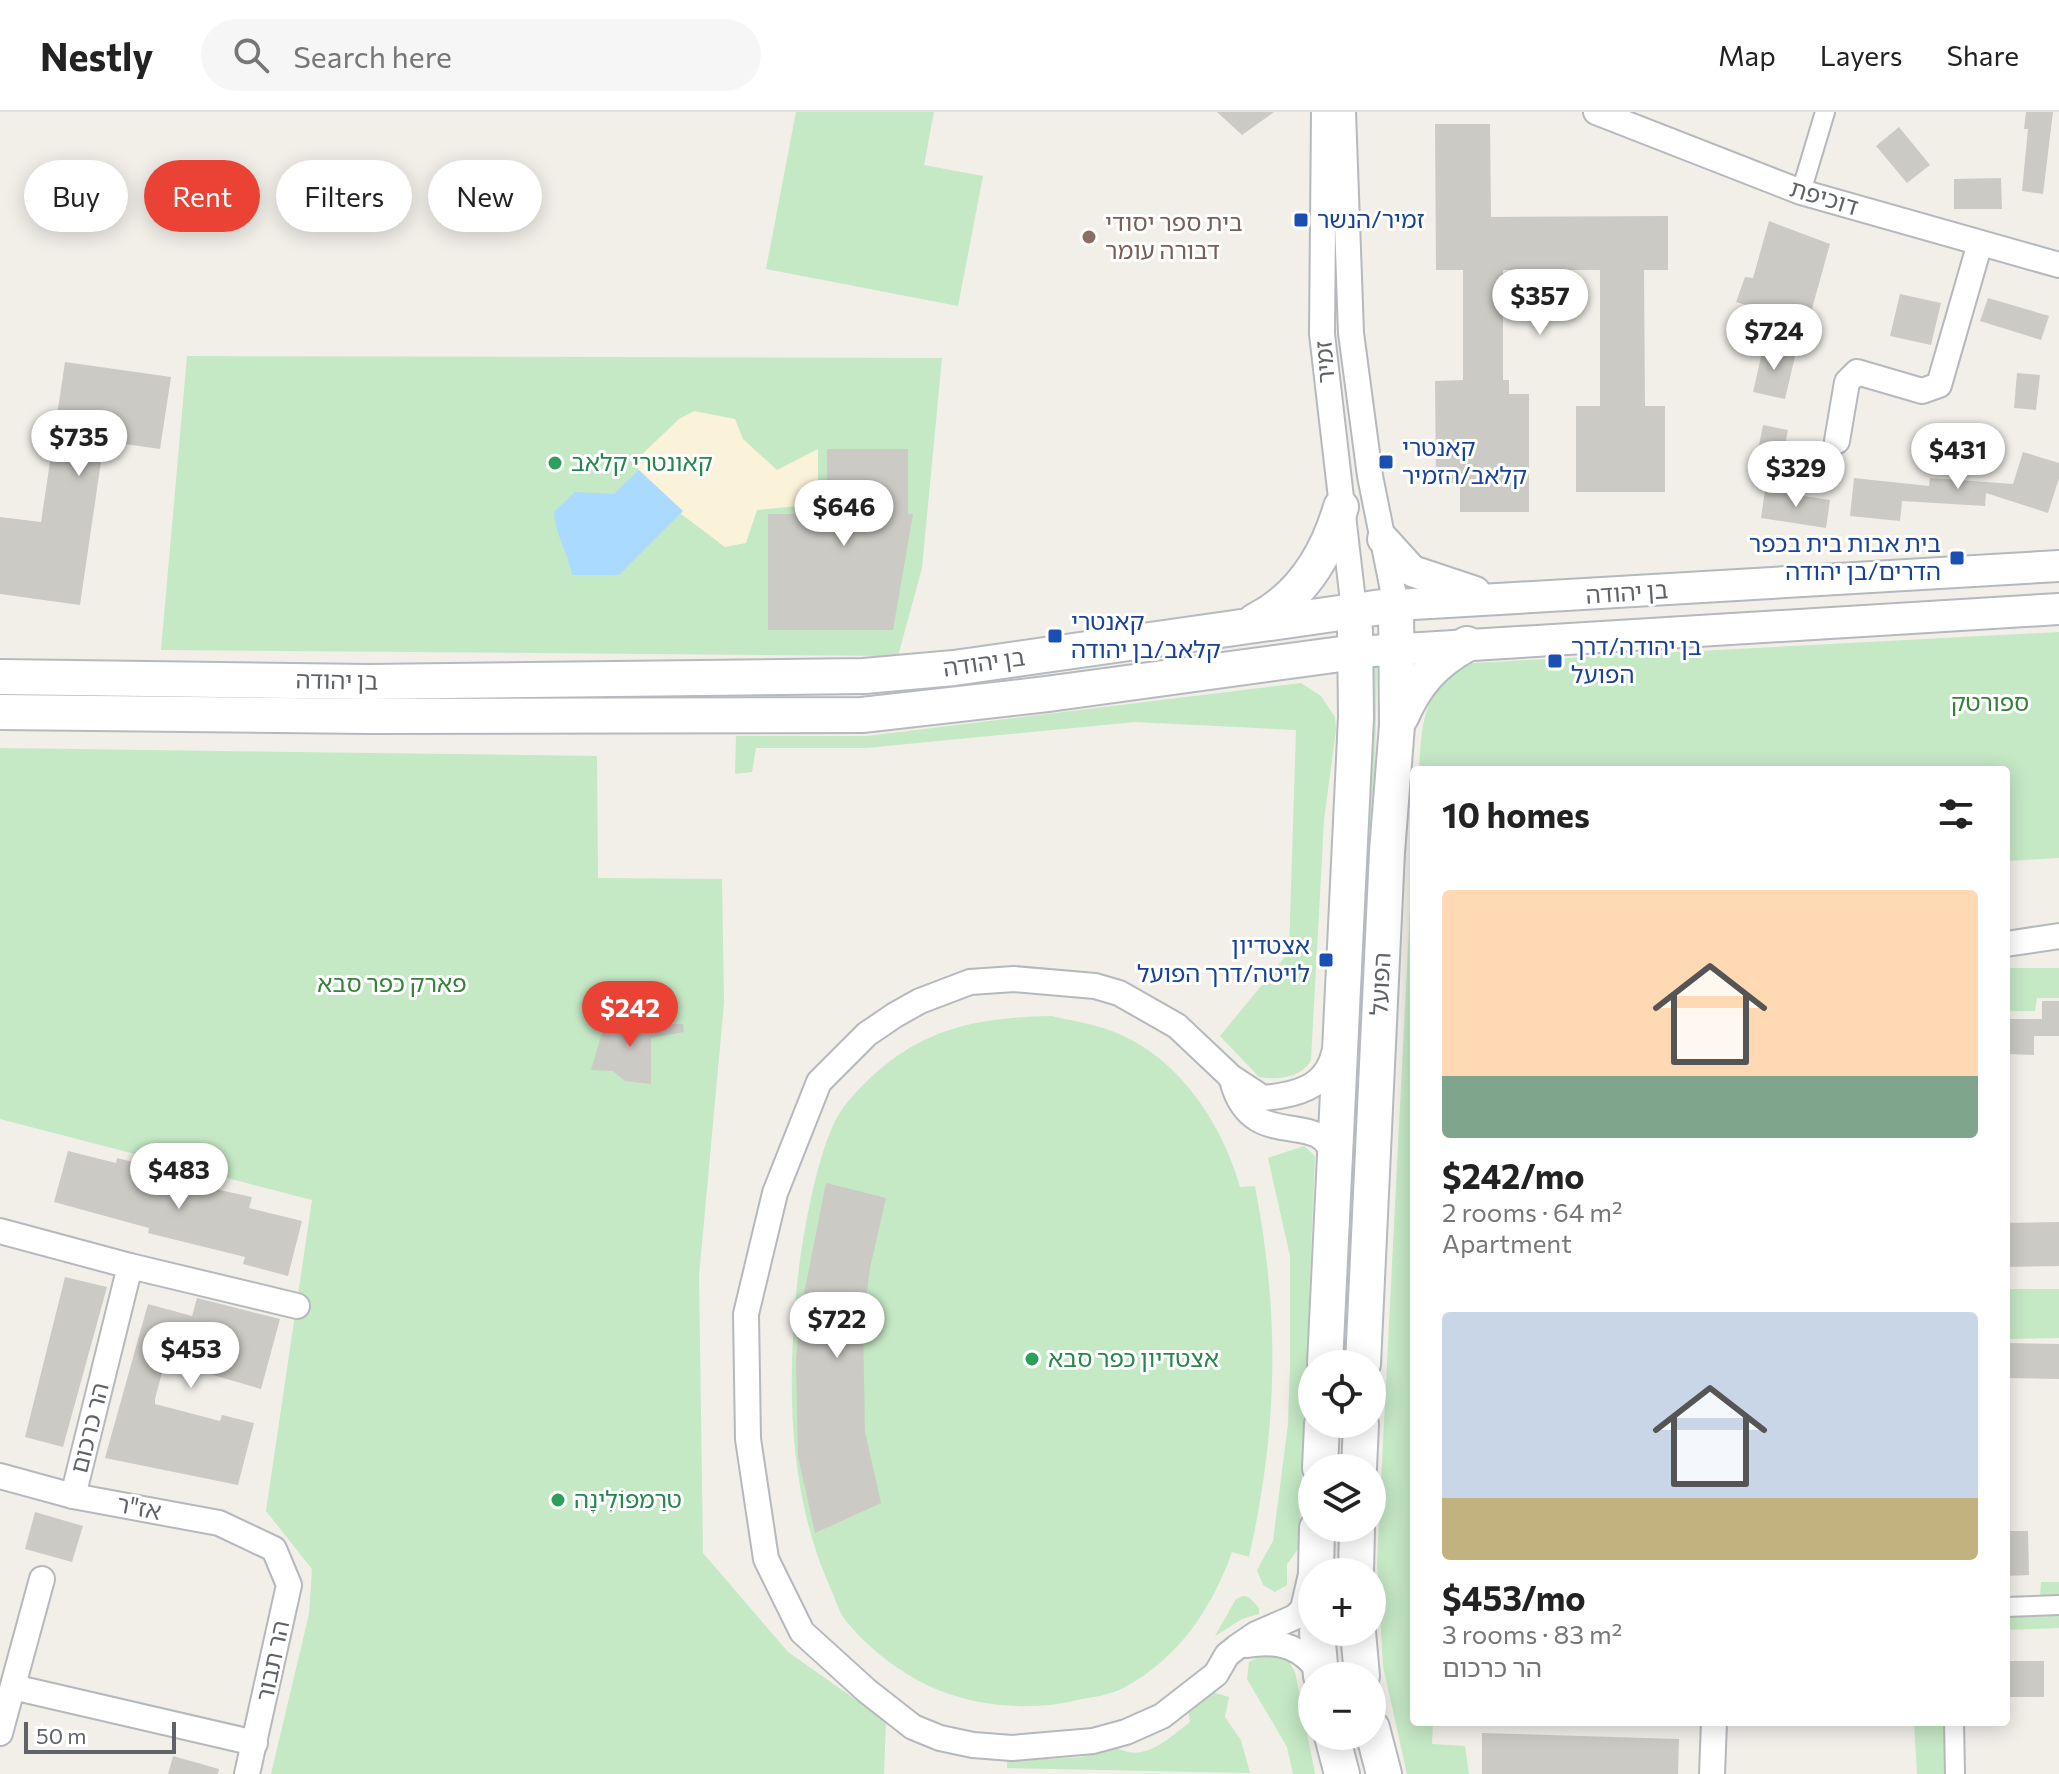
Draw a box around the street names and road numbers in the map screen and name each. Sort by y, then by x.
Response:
street label: דוכיפת [1787,172,1862,221]
street label: זמיר [1308,340,1339,385]
street label: בן יהודה [1585,574,1669,609]
street label: בן יהודה [941,641,1027,682]
street label: בן יהודה [295,664,379,695]
street label: הפועל [1363,951,1396,1016]
street label: הר כרכום [63,1379,114,1476]
street label: אז"ר [115,1488,164,1525]
street label: הר תבור [249,1618,294,1704]

